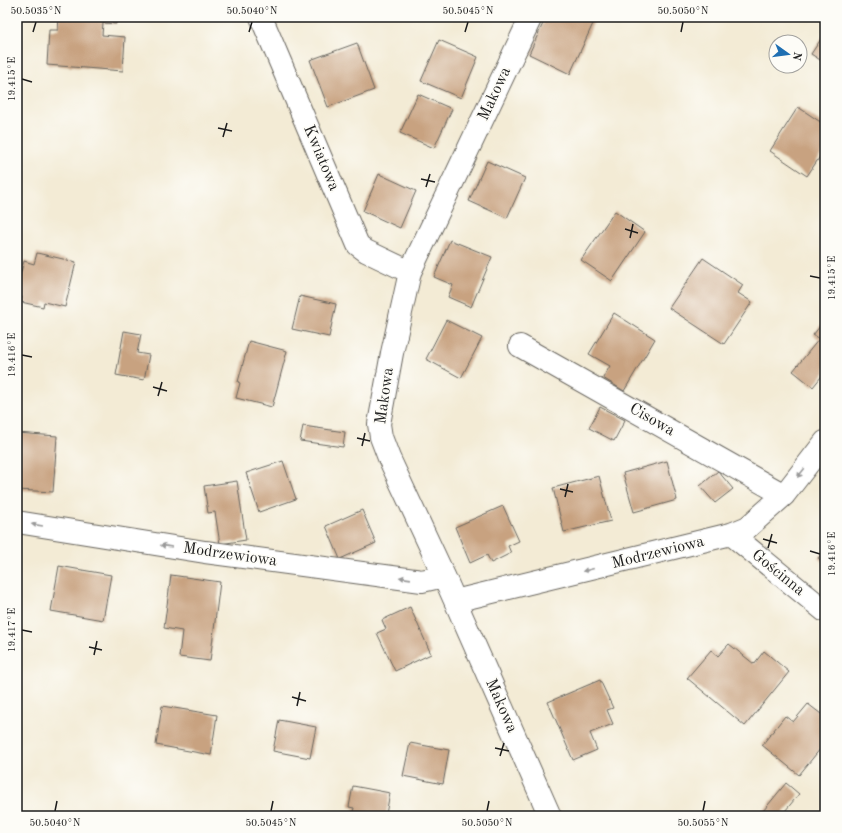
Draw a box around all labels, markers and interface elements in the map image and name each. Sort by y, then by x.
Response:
text: 50.5035°N [10,6,62,16]
text: 50.5040°N [226,6,278,16]
text: 50.5045°N [442,6,494,16]
text: 50.5050°N [657,6,709,16]
north arrow [768,34,808,74]
text: N [790,51,803,62]
text: 19.415°E [7,57,17,101]
street label: Makowa [476,65,514,123]
street label: Kwiatowa [300,123,342,193]
text: 19.415°E [827,256,837,300]
text: 19.416°E [7,333,17,377]
street label: Makowa [373,367,397,425]
street label: Cisowa [627,401,677,439]
one-way arrow [797,467,805,478]
one-way arrow [31,522,43,528]
text: 19.416°E [827,532,837,576]
street label: Modrzewiowa [610,534,706,572]
street label: Modrzewiowa [182,540,278,570]
one-way arrow [159,543,172,549]
street label: Gościnna [749,547,808,599]
one-way arrow [582,567,594,573]
one-way arrow [399,575,411,582]
text: 19.417°E [7,608,17,652]
street label: Makowa [482,677,520,735]
text: 50.5040°N [29,818,81,828]
text: 50.5045°N [245,818,297,828]
text: 50.5050°N [461,818,513,828]
text: 50.5055°N [677,818,729,828]

